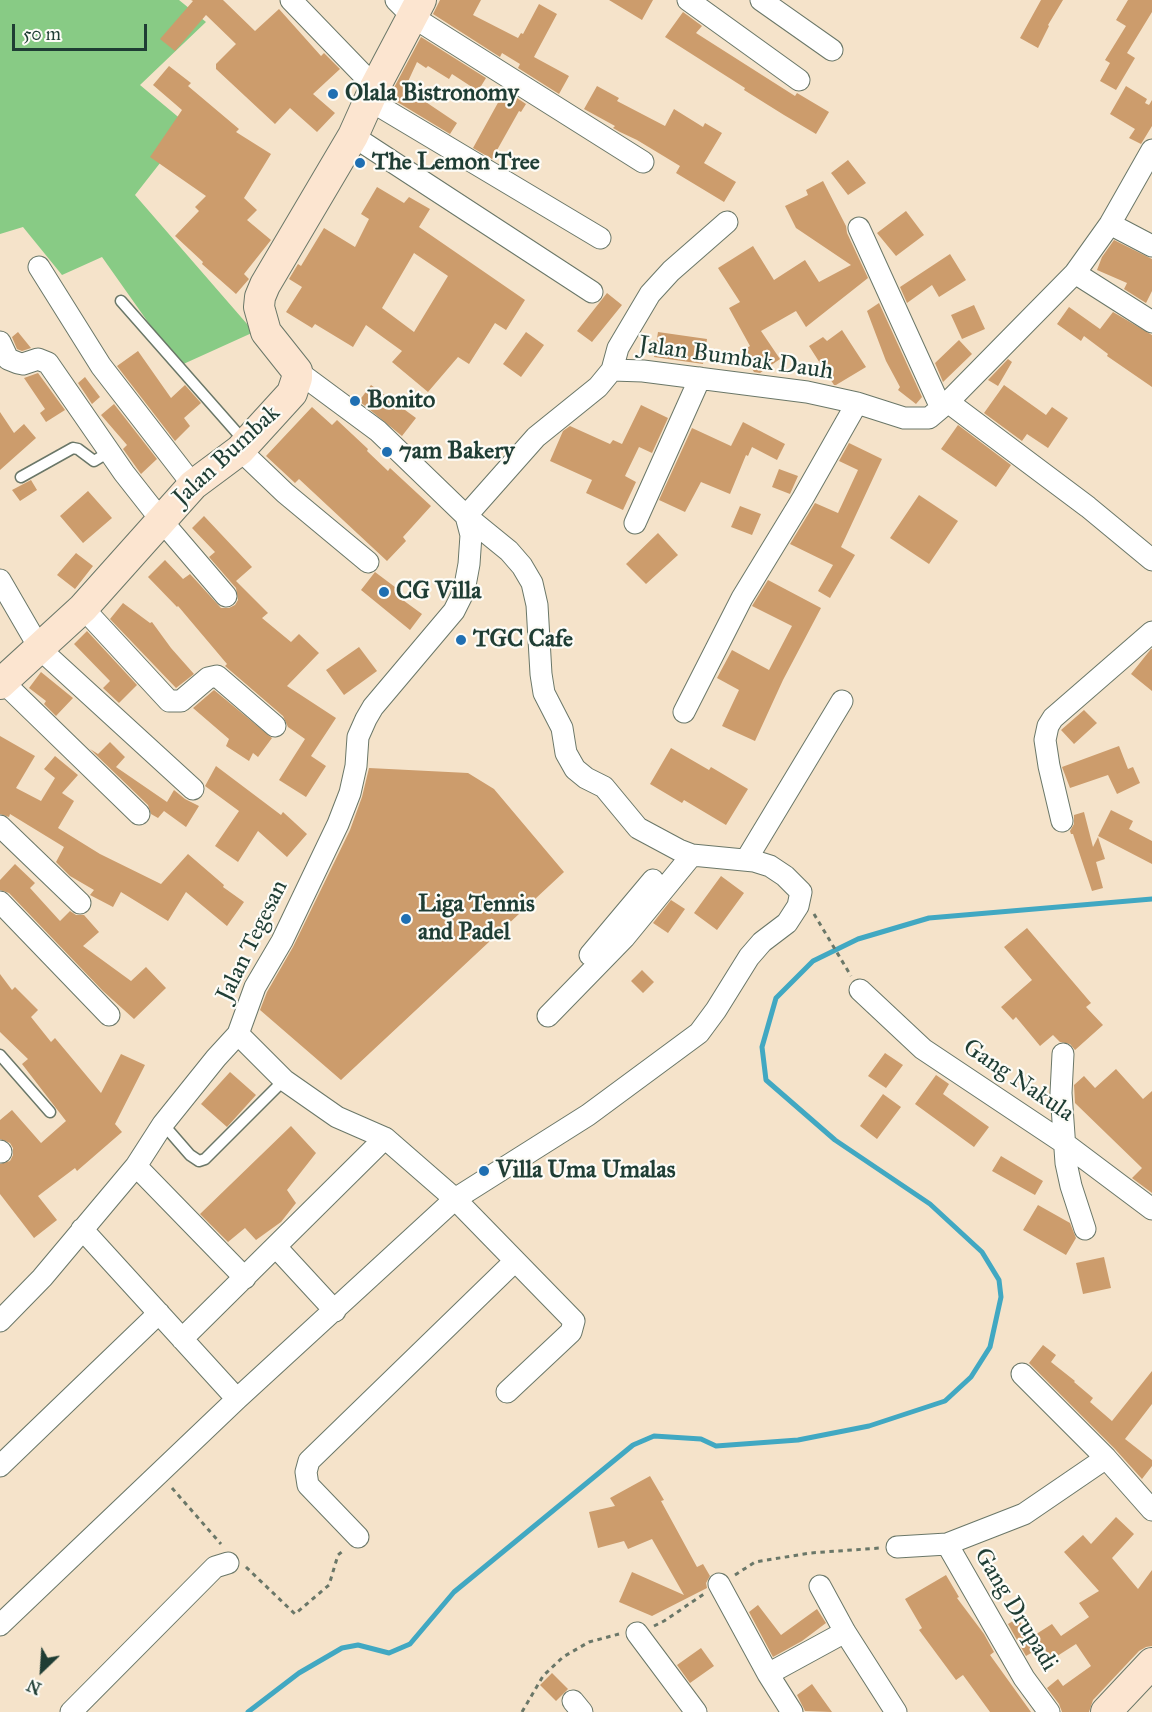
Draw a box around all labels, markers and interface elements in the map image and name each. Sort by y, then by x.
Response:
scale bar [15,12,150,50]
text: 50 m [23,23,61,45]
place label: Olala Bistronomy [345,80,519,108]
marker: Olala Bistronomy [326,87,340,101]
place label: The Lemon Tree [372,149,540,177]
marker: The Lemon Tree [353,156,367,170]
street label: Jalan Bumbak Dauh [637,331,835,387]
place label: Bonito [367,387,435,415]
marker: Bonito [348,394,362,408]
street label: Jalan Bumbak [168,399,286,513]
place label: 7am Bakery [399,438,514,466]
marker: 7am Bakery [380,445,394,459]
place label: CG Villa [396,578,481,606]
marker: CG Villa [377,585,391,599]
place label: TGC Cafe [473,626,573,654]
marker: TGC Cafe [454,633,468,647]
street label: Jalan Tegesan [211,876,295,1006]
place label: Liga Tennis and Padel [418,891,535,947]
marker: Liga Tennis and Padel [399,912,413,926]
street label: Gang Nakula [957,1033,1079,1129]
place label: Villa Uma Umalas [496,1157,675,1185]
marker: Villa Uma Umalas [477,1164,491,1178]
street label: Gang Drupadi [967,1543,1063,1677]
north arrow [12,1640,72,1700]
text: N [24,1675,44,1698]

